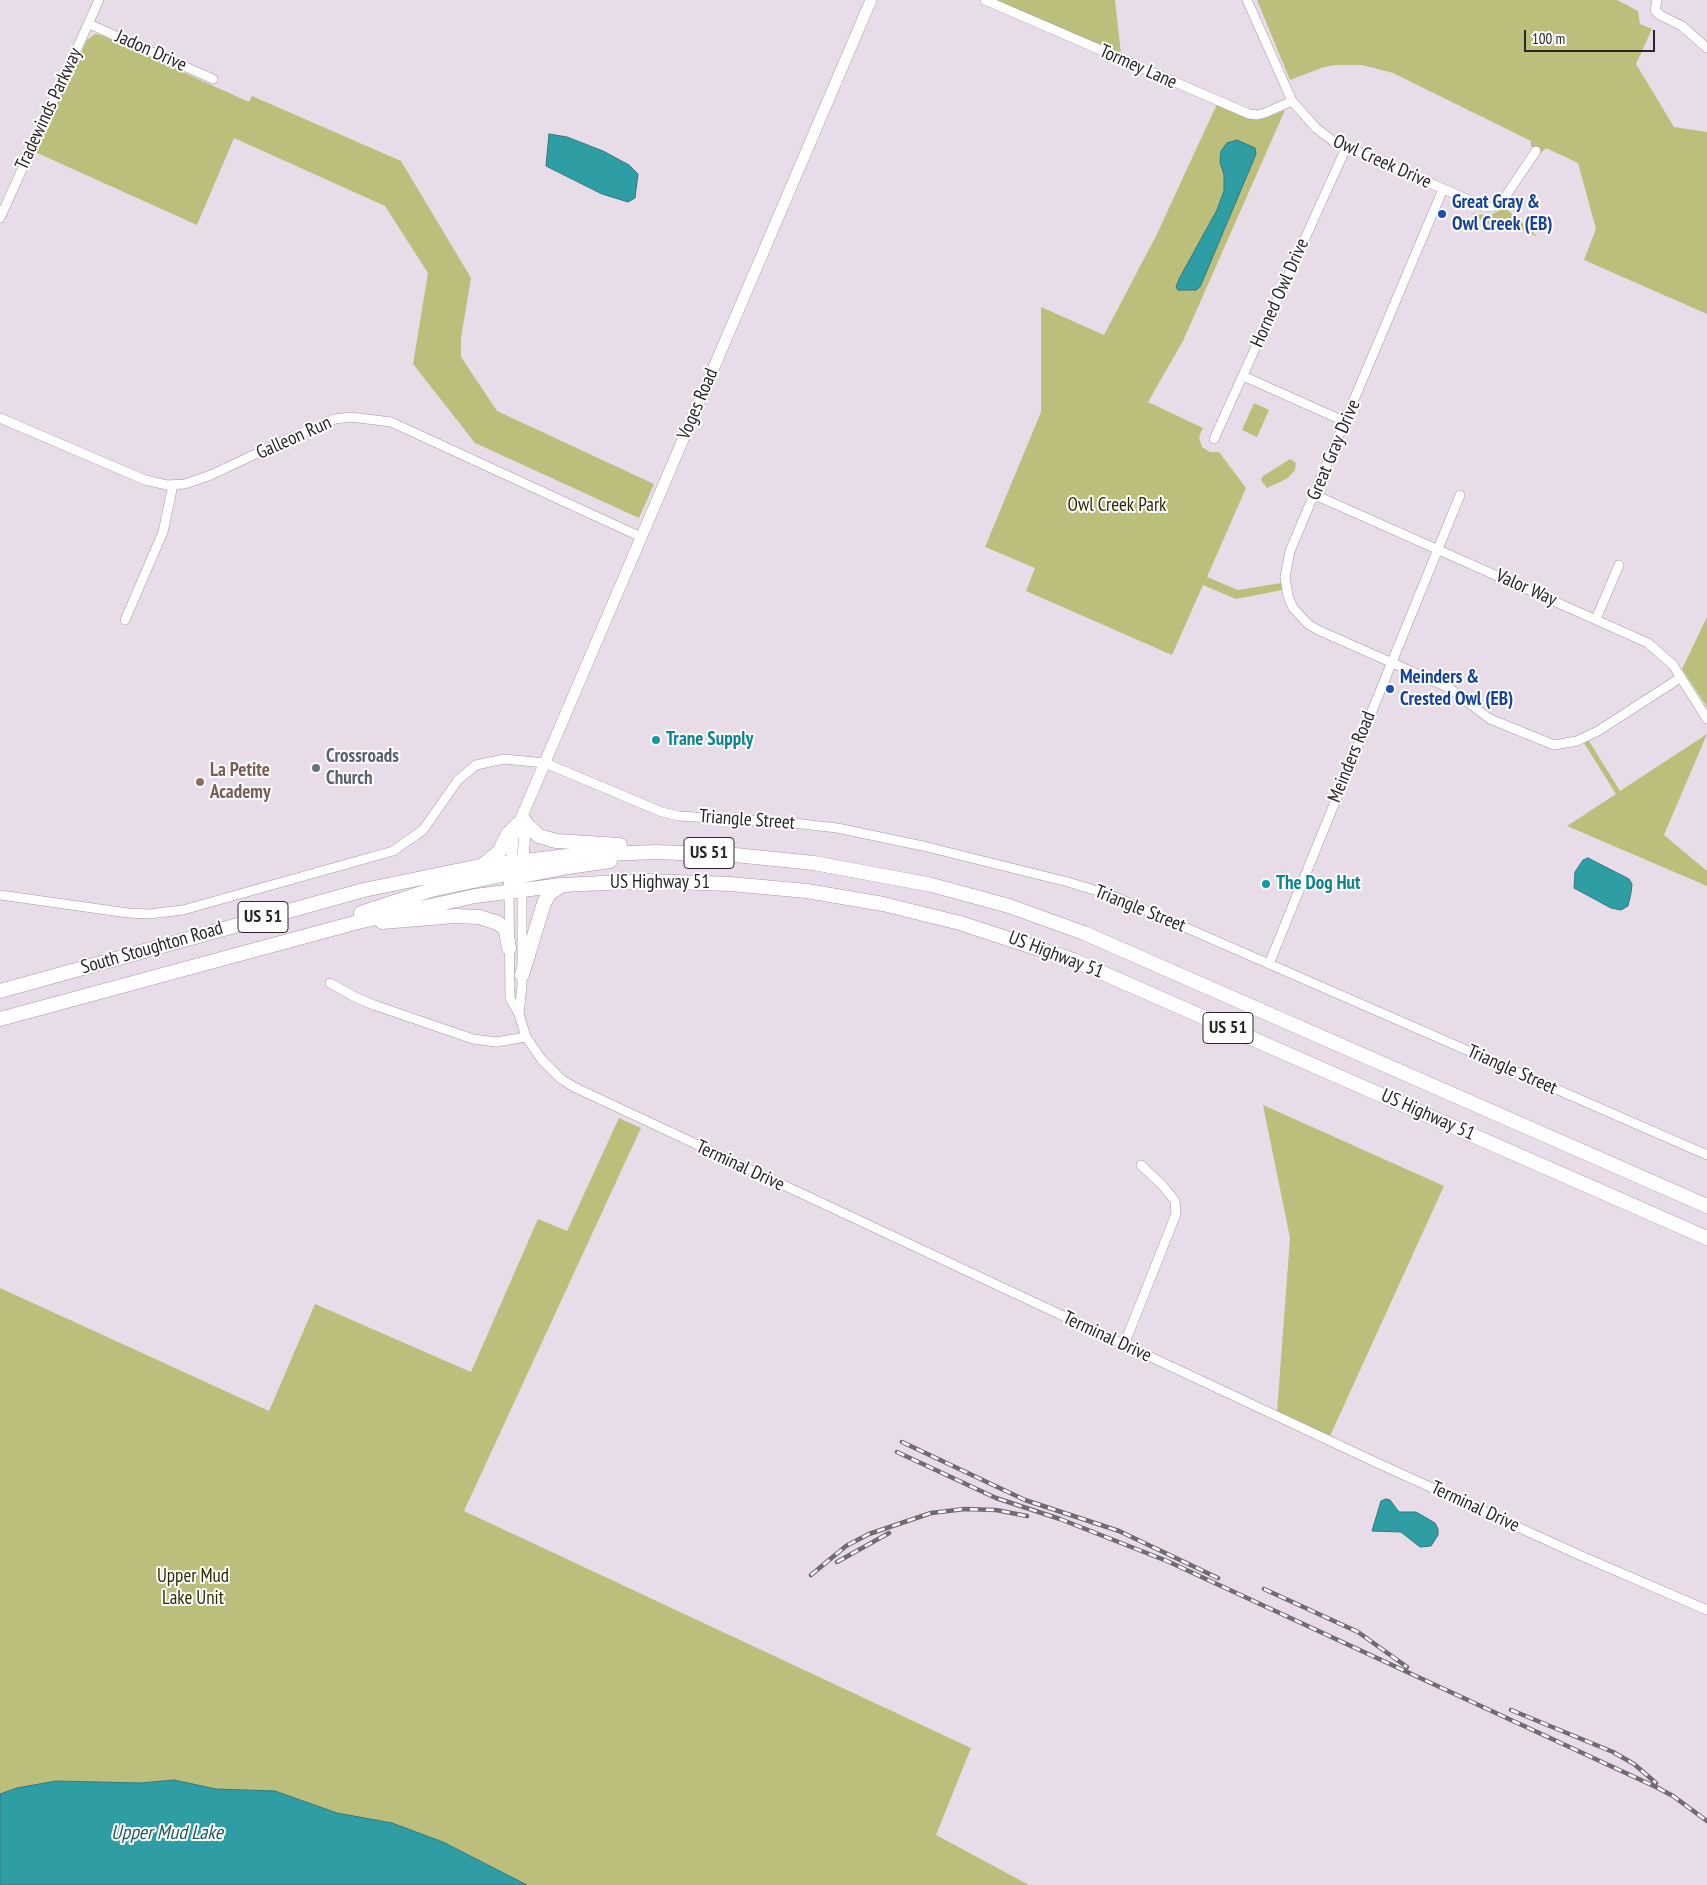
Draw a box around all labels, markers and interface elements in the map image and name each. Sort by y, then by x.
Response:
scale bar [1527,20,1658,52]
street label: Jadon Drive [112,25,190,77]
text: 100 m [1532,29,1565,48]
street label: Tormey Lane [1096,40,1180,94]
street label: Tradewinds Parkway [11,44,87,174]
street label: Owl Creek Drive [1329,130,1435,194]
place label: Great Gray & Owl Creek (EB) [1452,192,1552,236]
marker: Great Gray & Owl Creek (EB) [1436,208,1448,220]
street label: Horned Owl Drive [1246,235,1314,351]
street label: Voges Road [673,365,723,443]
street label: Great Gray Drive [1303,396,1365,504]
street label: Galleon Run [253,411,335,465]
park label: Owl Creek Park [1068,495,1166,517]
street label: Valor Way [1492,564,1560,612]
place label: Meinders & Crested Owl (EB) [1400,667,1513,711]
marker: Meinders & Crested Owl (EB) [1384,683,1396,695]
street label: Meinders Road [1323,708,1381,806]
place label: Trane Supply [666,729,753,751]
marker: Trane Supply [650,734,662,746]
place label: Crossroads Church [326,746,399,790]
place label: La Petite Academy [210,760,270,804]
marker: Crossroads Church [310,762,322,774]
marker: La Petite Academy [194,776,206,788]
street label: Triangle Street [698,805,796,835]
road number: US 51 [684,838,734,868]
street label: US Highway 51 [610,872,710,894]
place label: The Dog Hut [1276,873,1361,895]
marker: The Dog Hut [1260,878,1272,890]
street label: Triangle Street [1091,880,1189,938]
road number: US 51 [238,902,288,932]
street label: South Stoughton Road [78,917,226,979]
street label: US Highway 51 [1005,926,1107,984]
road number: US 51 [1203,1012,1253,1044]
street label: Triangle Street [1464,1040,1560,1100]
street label: US Highway 51 [1378,1084,1478,1146]
street label: Terminal Drive [692,1136,788,1196]
street label: Terminal Drive [1059,1307,1155,1367]
street label: Terminal Drive [1427,1477,1523,1537]
park label: Upper Mud Lake Unit [157,1566,229,1610]
water label: Upper Mud Lake [111,1821,223,1845]

